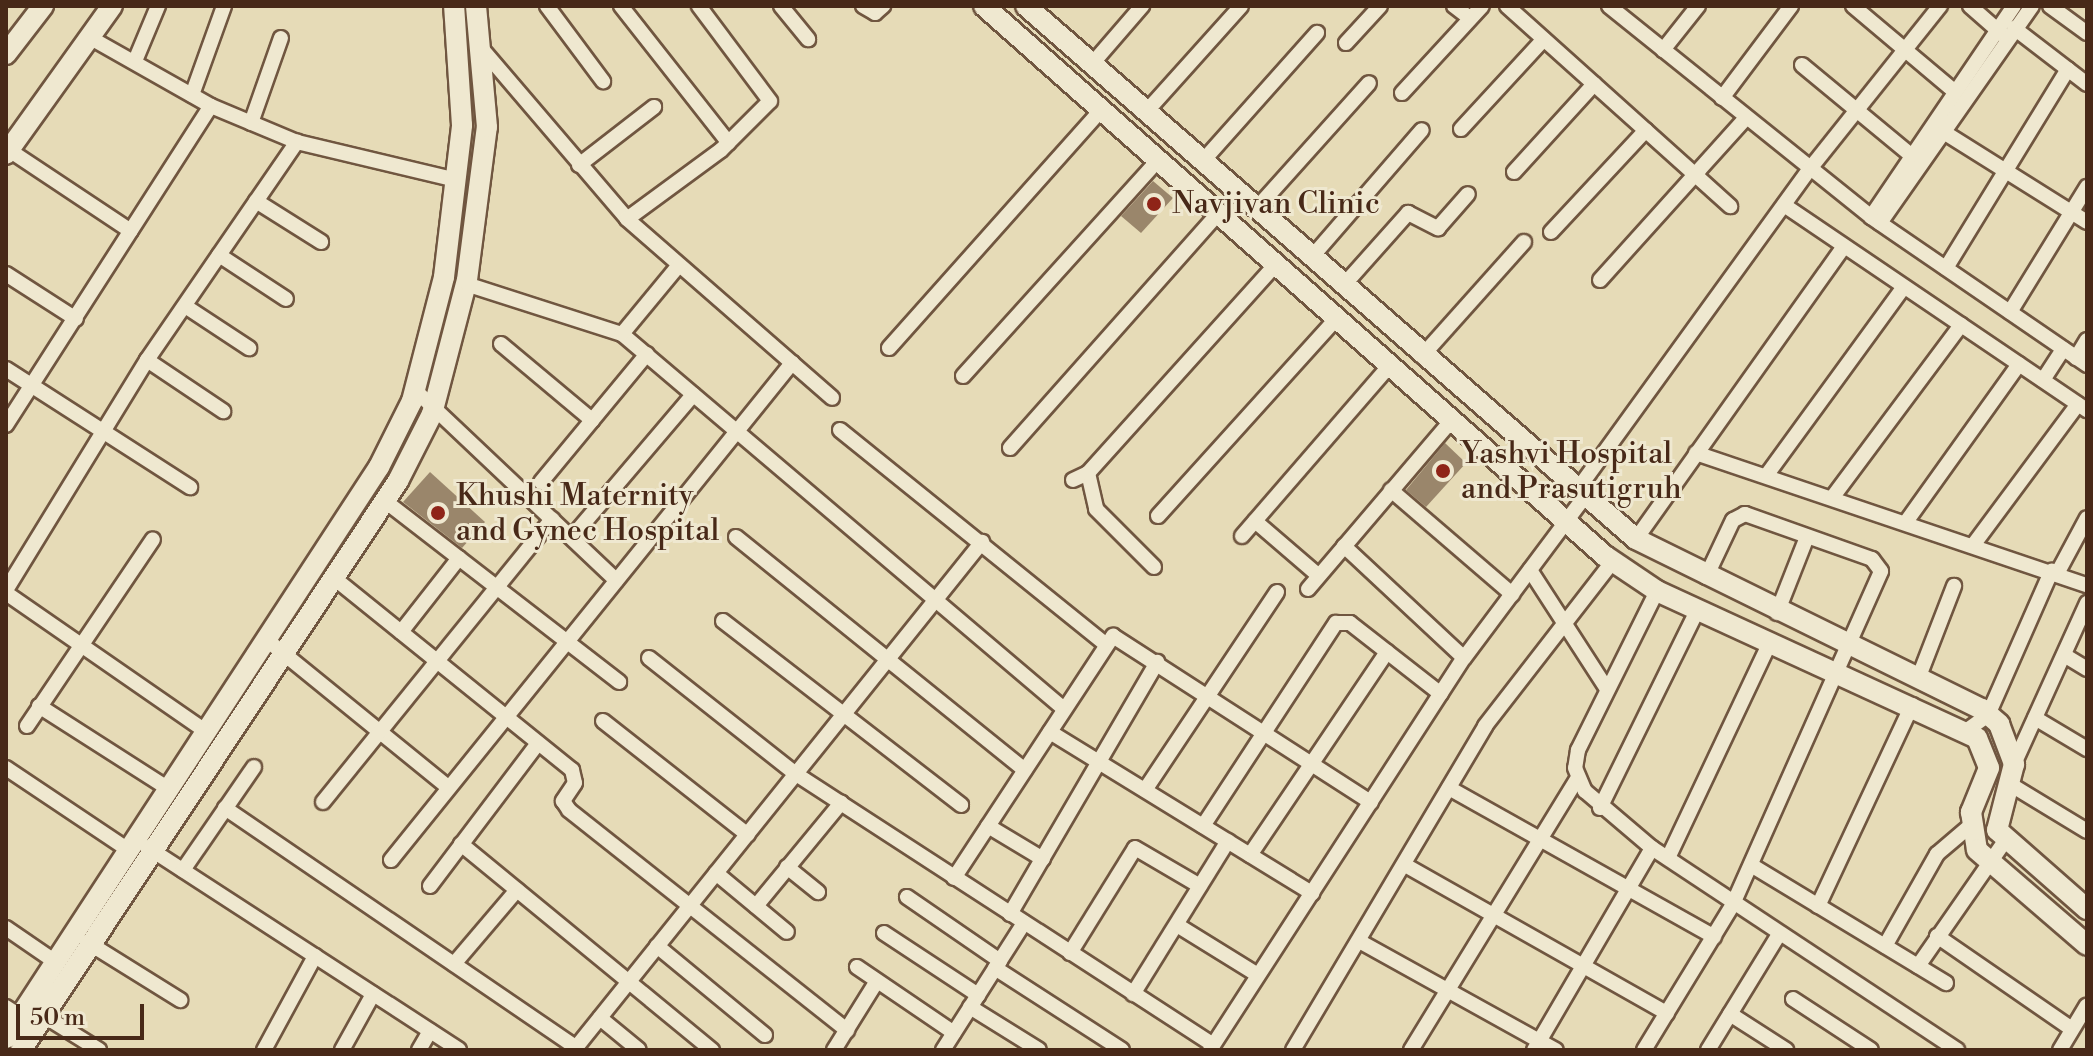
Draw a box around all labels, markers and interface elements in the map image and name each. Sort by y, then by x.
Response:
place label: Navjivan Clinic [1172,186,1380,222]
marker: Navjivan Clinic [1143,193,1165,215]
place label: Yashvi Hospital and Prasutigruh [1461,436,1682,506]
marker: Yashvi Hospital and Prasutigruh [1432,460,1454,482]
place label: Khushi Maternity and Gynec Hospital [456,478,719,548]
marker: Khushi Maternity and Gynec Hospital [427,502,449,524]
scale bar [20,988,148,1038]
text: 50 m [30,1003,85,1033]

